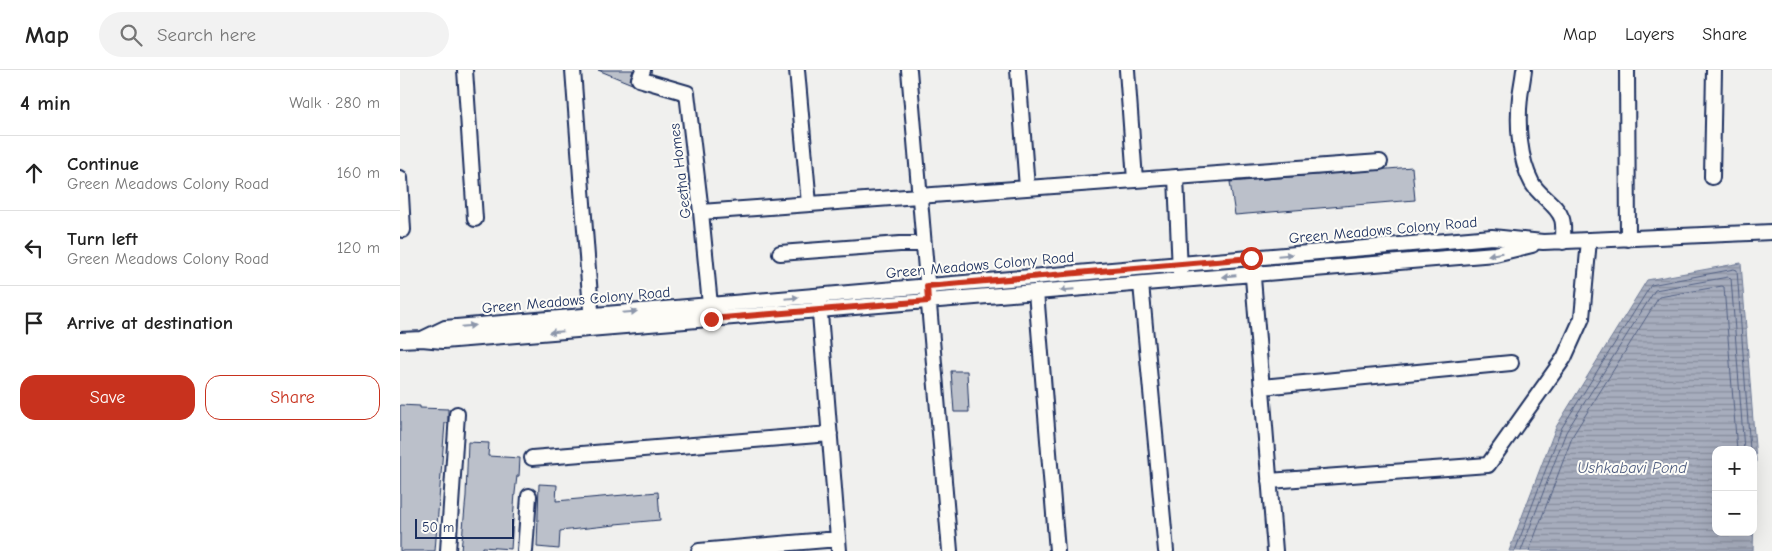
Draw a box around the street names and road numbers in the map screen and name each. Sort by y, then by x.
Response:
street label: Geetha Homes [665,122,695,220]
street label: Green Meadows Colony Road [1288,213,1478,247]
street label: Green Meadows Colony Road [885,248,1075,282]
street label: Green Meadows Colony Road [481,283,671,317]

